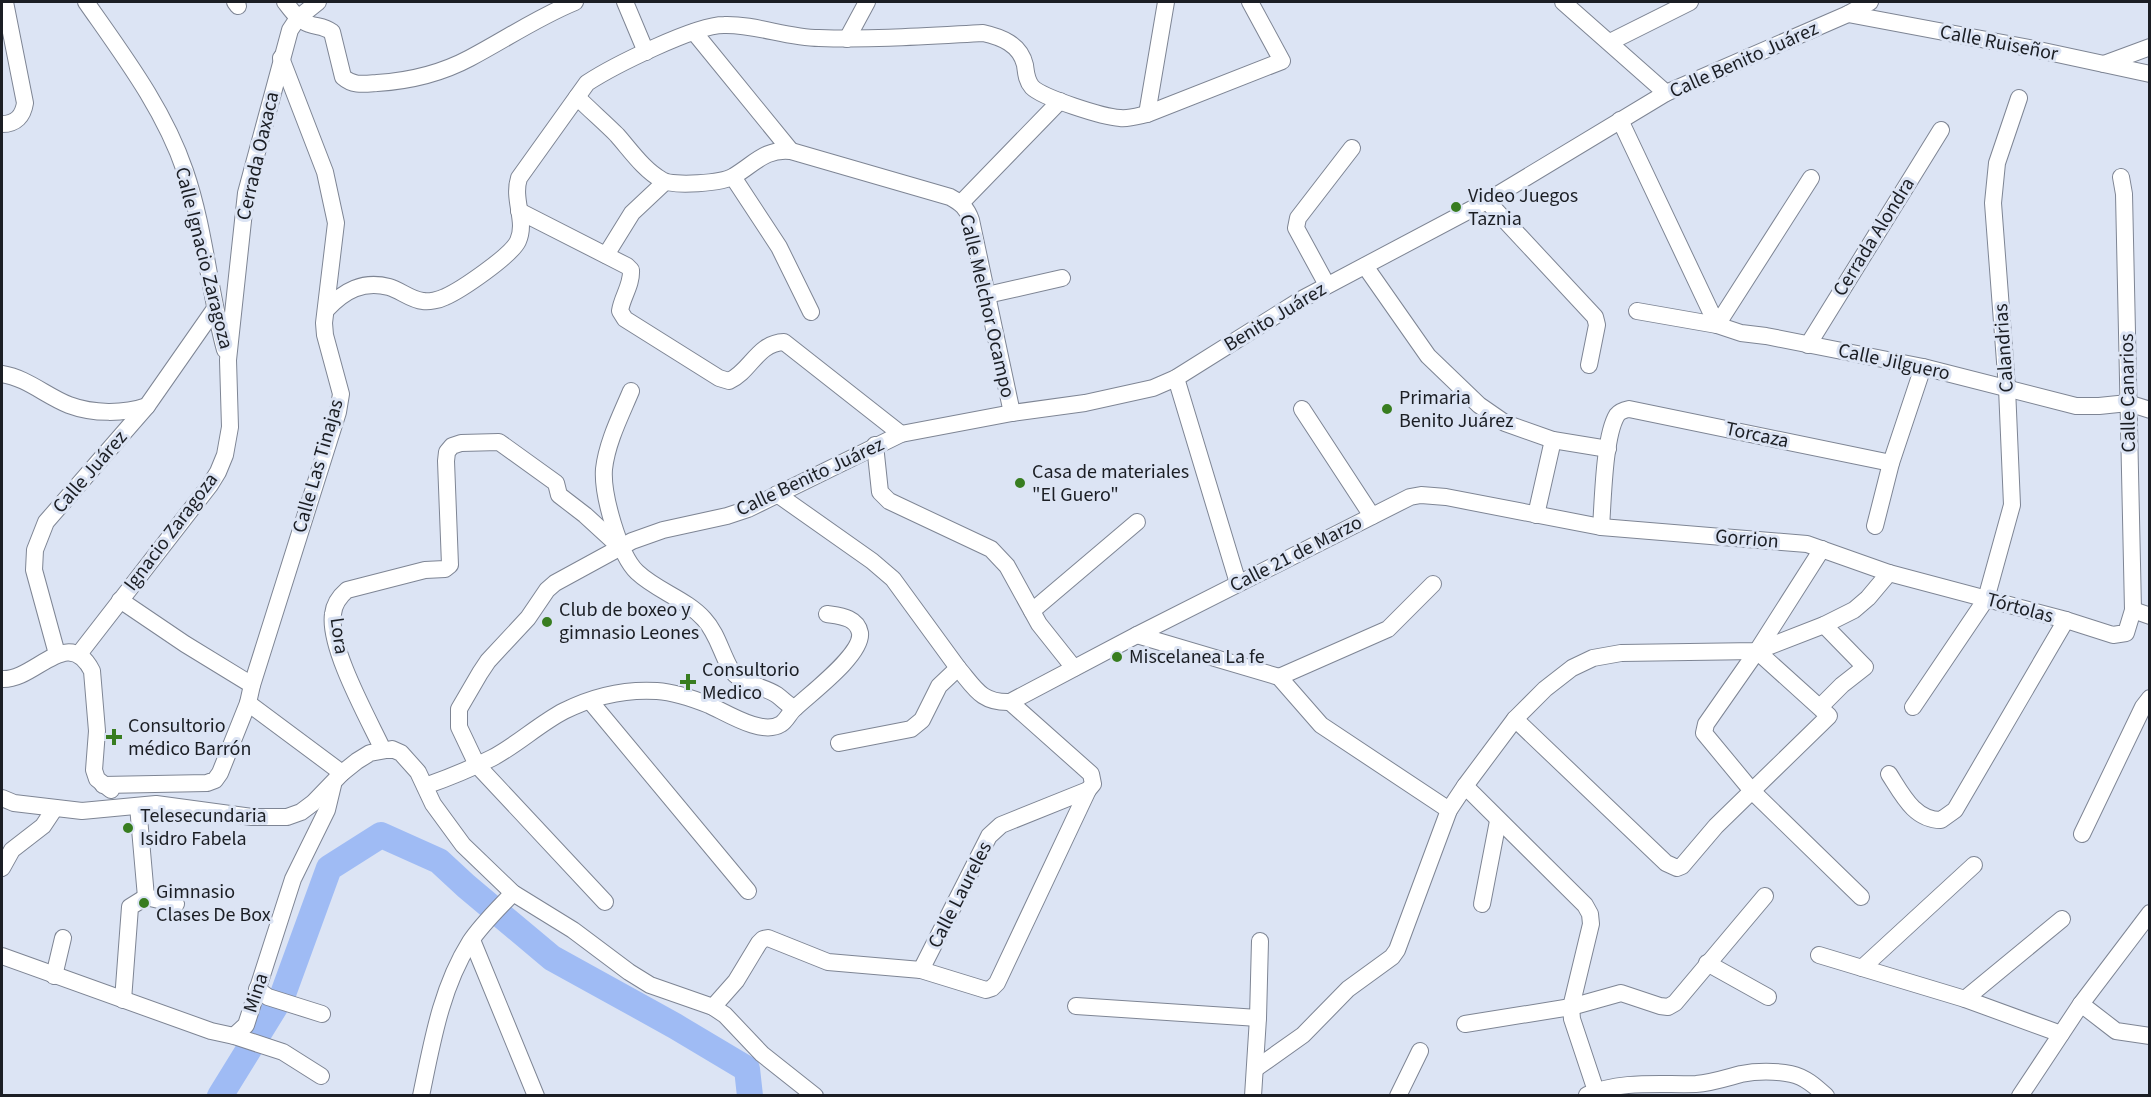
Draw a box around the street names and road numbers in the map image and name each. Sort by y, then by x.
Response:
street label: Calle Benito Juárez [1665,15,1823,105]
street label: Calle Ruiseñor [1938,18,2061,68]
street label: Cerrada Oaxaca [230,89,286,223]
street label: Calle Ignacio Zaragoza [168,164,240,352]
street label: Cerrada Alondra [1826,172,1922,302]
street label: Calle Melchor Ocampo [952,211,1022,401]
street label: Benito Juárez [1219,275,1331,359]
street label: Calandrias [1987,303,2021,393]
street label: Calle Canarios [2113,333,2143,453]
street label: Calle Jilguero [1835,336,1953,388]
street label: Calle Las Tinajas [286,396,350,536]
street label: Torcaza [1723,415,1791,455]
street label: Calle Juárez [46,425,134,519]
street label: Calle Benito Juárez [731,430,889,524]
street label: Ignacio Zaragoza [117,467,225,597]
street label: Calle 21 de Marzo [1225,509,1367,599]
street label: Gorrion [1714,522,1780,556]
street label: Tórtolas [1983,586,2057,630]
street label: Lora [323,616,355,656]
street label: Calle Laureles [921,837,999,953]
street label: Mina [236,969,276,1017]

